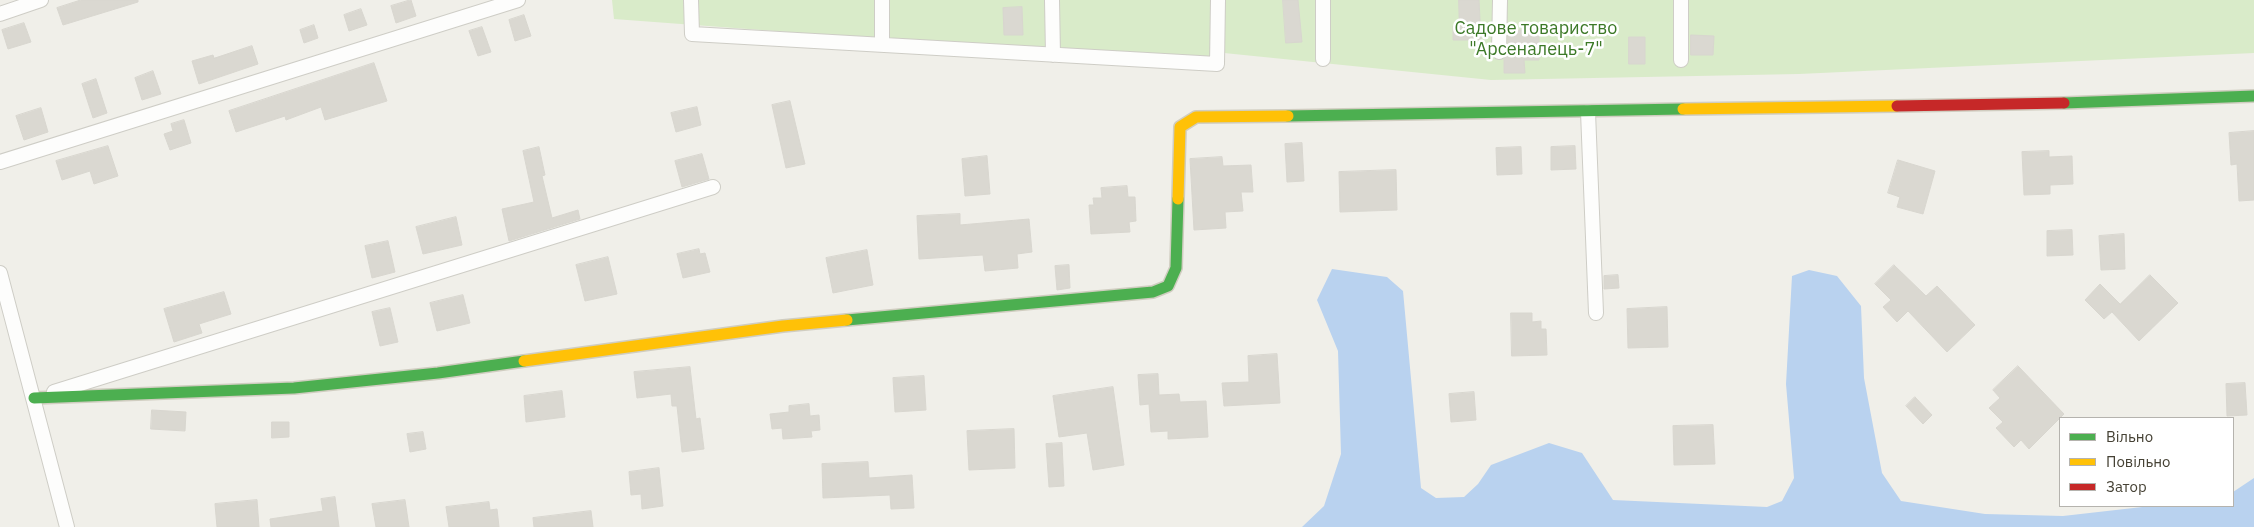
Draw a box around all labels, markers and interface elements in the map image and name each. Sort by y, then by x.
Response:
park label: Садове товариство "Арсеналець-7" [1455,18,1617,60]
legend [2059,417,2234,507]
text: Вільно [2106,427,2153,446]
text: Повільно [2106,452,2170,471]
text: Затор [2106,477,2147,496]

